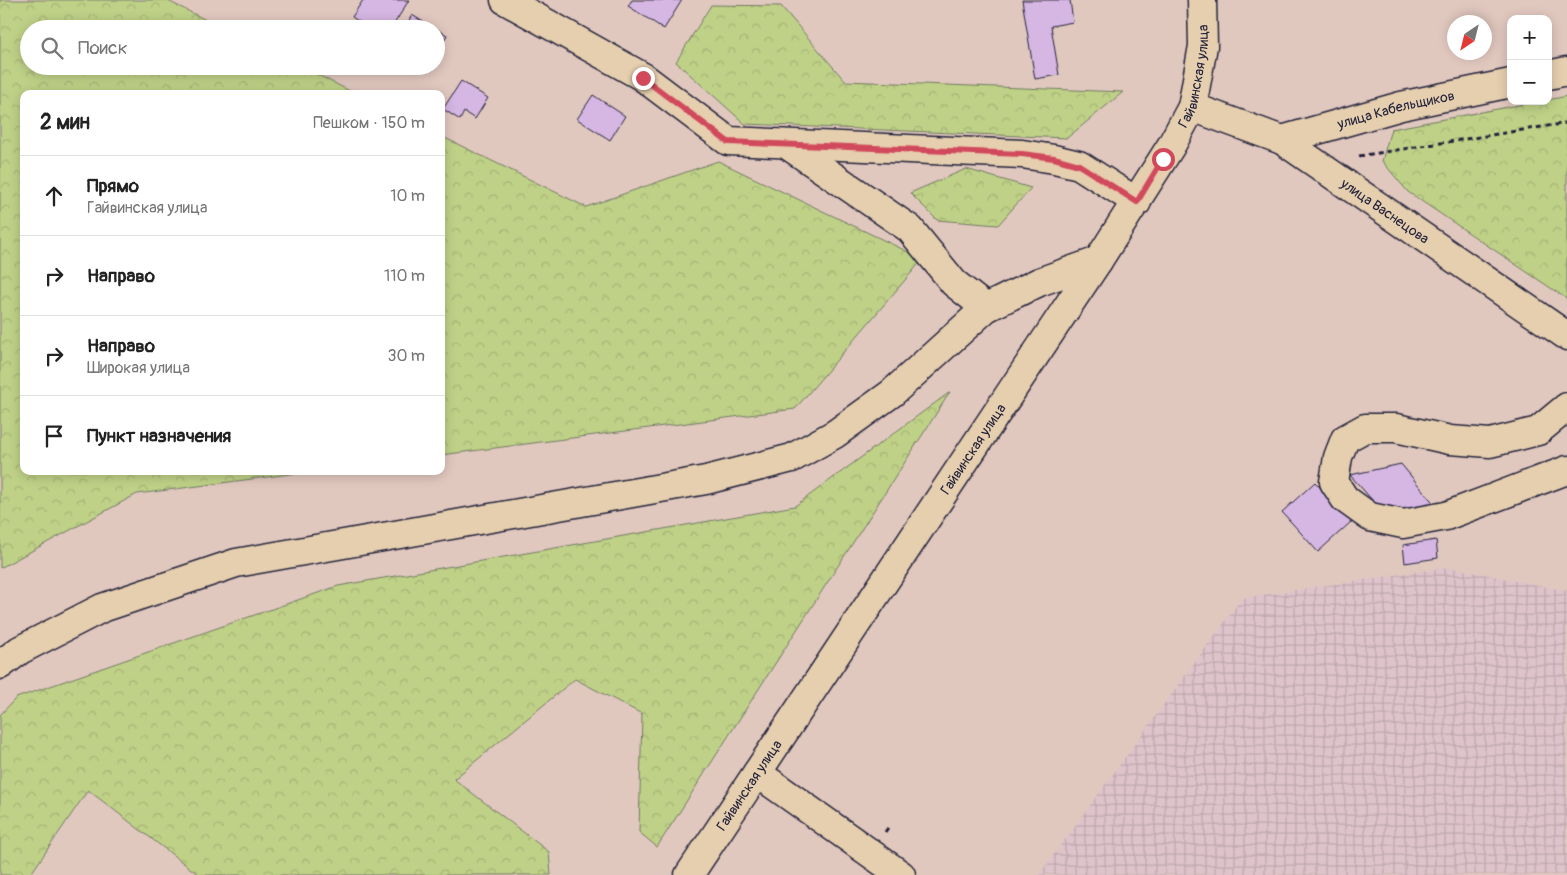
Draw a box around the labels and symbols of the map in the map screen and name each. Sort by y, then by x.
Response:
north arrow [1447,15,1492,60]
street label: Гайвинская улица [1174,24,1211,130]
route end [632,67,655,90]
street label: улица Кабельщиков [1334,87,1456,133]
route start [1152,148,1175,171]
street label: улица Васнецова [1337,174,1432,247]
street label: Гайвинская улица [937,400,1009,497]
street label: Гайвинская улица [713,737,785,834]

